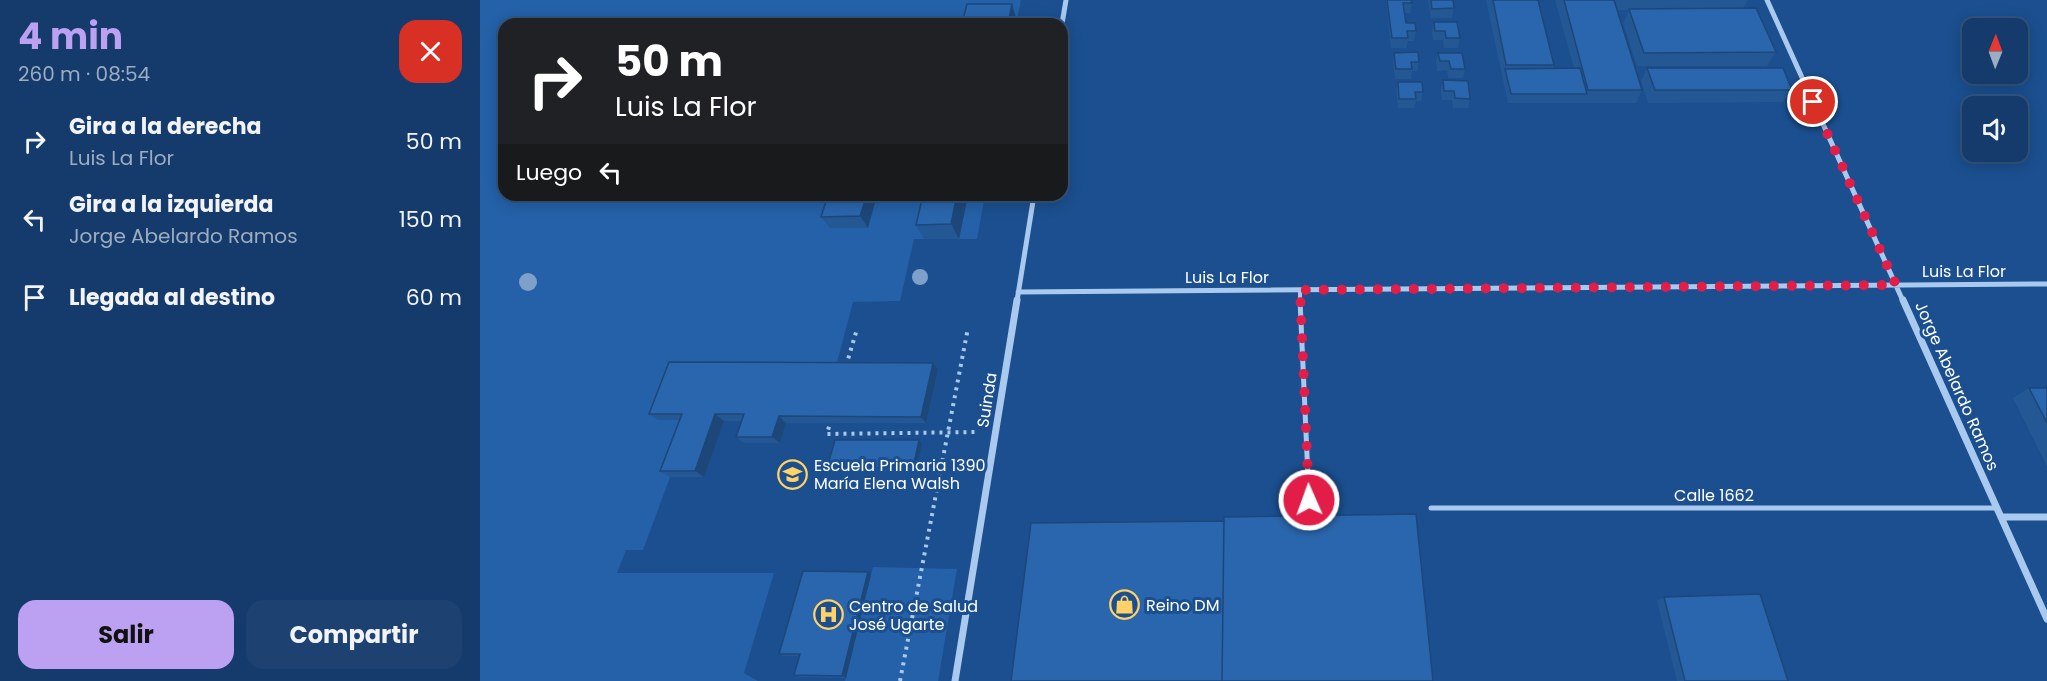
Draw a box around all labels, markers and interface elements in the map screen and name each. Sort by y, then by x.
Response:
text: 4 min [18,11,123,62]
north arrow [1962,18,2028,84]
map controls [1962,18,2028,162]
button: close [399,20,462,83]
text: 50 m [615,32,723,91]
icon: right [516,42,594,120]
text: 260 m · 08:54 [18,60,150,88]
pin [1787,76,1838,127]
icon: arrive [1796,85,1829,118]
text: Luis La Flor [615,88,757,125]
button: sound [1962,96,2028,162]
text: Gira a la derecha [69,111,262,142]
icon: right [18,125,51,158]
text: 50 m [406,126,462,157]
text: Luis La Flor [69,144,174,172]
icon: left [594,156,627,189]
text: Luego [516,157,582,188]
text: Gira a la izquierda [69,189,273,220]
icon: left [18,203,51,236]
text: 150 m [399,204,462,235]
text: Jorge Abelardo Ramos [69,222,298,250]
street label: Luis La Flor [1922,260,2006,283]
street label: Luis La Flor [1185,266,1269,289]
icon: arrive [18,281,51,314]
text: Llegada al destino [69,282,275,313]
text: 60 m [406,282,462,313]
street label: Jorge Abelardo Ramos [1909,298,2005,474]
street label: Suinda [971,371,1003,429]
place label: Escuela Primaria 1390 María Elena Walsh [814,454,986,495]
school or university icon: Escuela Primaria 1390 María Elena Walsh [777,458,809,490]
position arrow [1277,468,1341,532]
street label: Calle 1662 [1674,484,1754,507]
shop icon: Reino DM [1109,589,1141,621]
place label: Reino DM [1146,594,1219,617]
place label: Centro de Salud José Ugarte [849,595,978,636]
hospital icon: Centro de Salud José Ugarte [812,599,844,631]
button: Salir [18,600,234,669]
button: Compartir [246,600,462,669]

